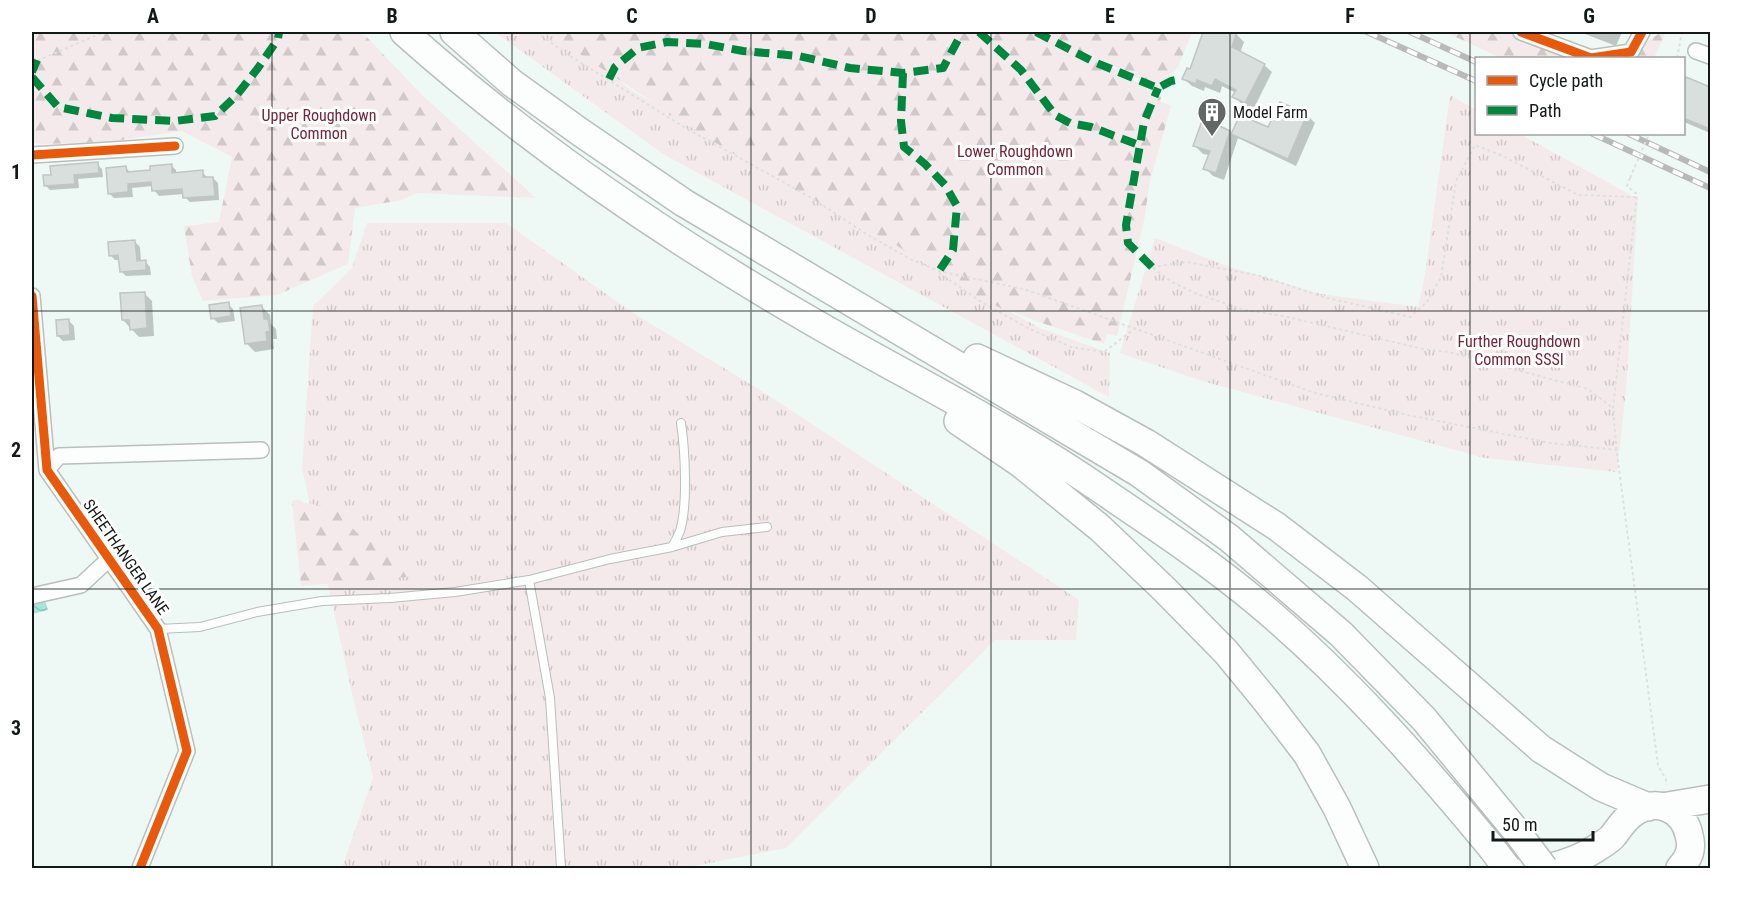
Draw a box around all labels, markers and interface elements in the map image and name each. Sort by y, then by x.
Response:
text: A [147,4,159,28]
text: B [386,4,398,28]
text: C [626,4,638,28]
text: D [865,4,877,28]
text: E [1105,4,1115,28]
text: F [1345,4,1355,28]
text: G [1583,4,1595,28]
legend [1475,57,1685,135]
text: Cycle path [1529,70,1603,91]
building icon: Model Farm [1196,96,1228,138]
text: Path [1529,100,1562,121]
place label: Model Farm [1233,103,1308,122]
park label: Upper Roughdown Common [262,106,376,143]
park label: Lower Roughdown Common [957,142,1073,179]
text: 1 [11,160,21,184]
park label: Further Roughdown Common SSSI [1457,332,1581,369]
text: 2 [11,438,21,462]
street label: SHEETHANGER LANE [79,496,173,618]
text: 3 [11,716,21,740]
scale bar [1493,804,1594,842]
text: 50 m [1502,814,1537,835]

